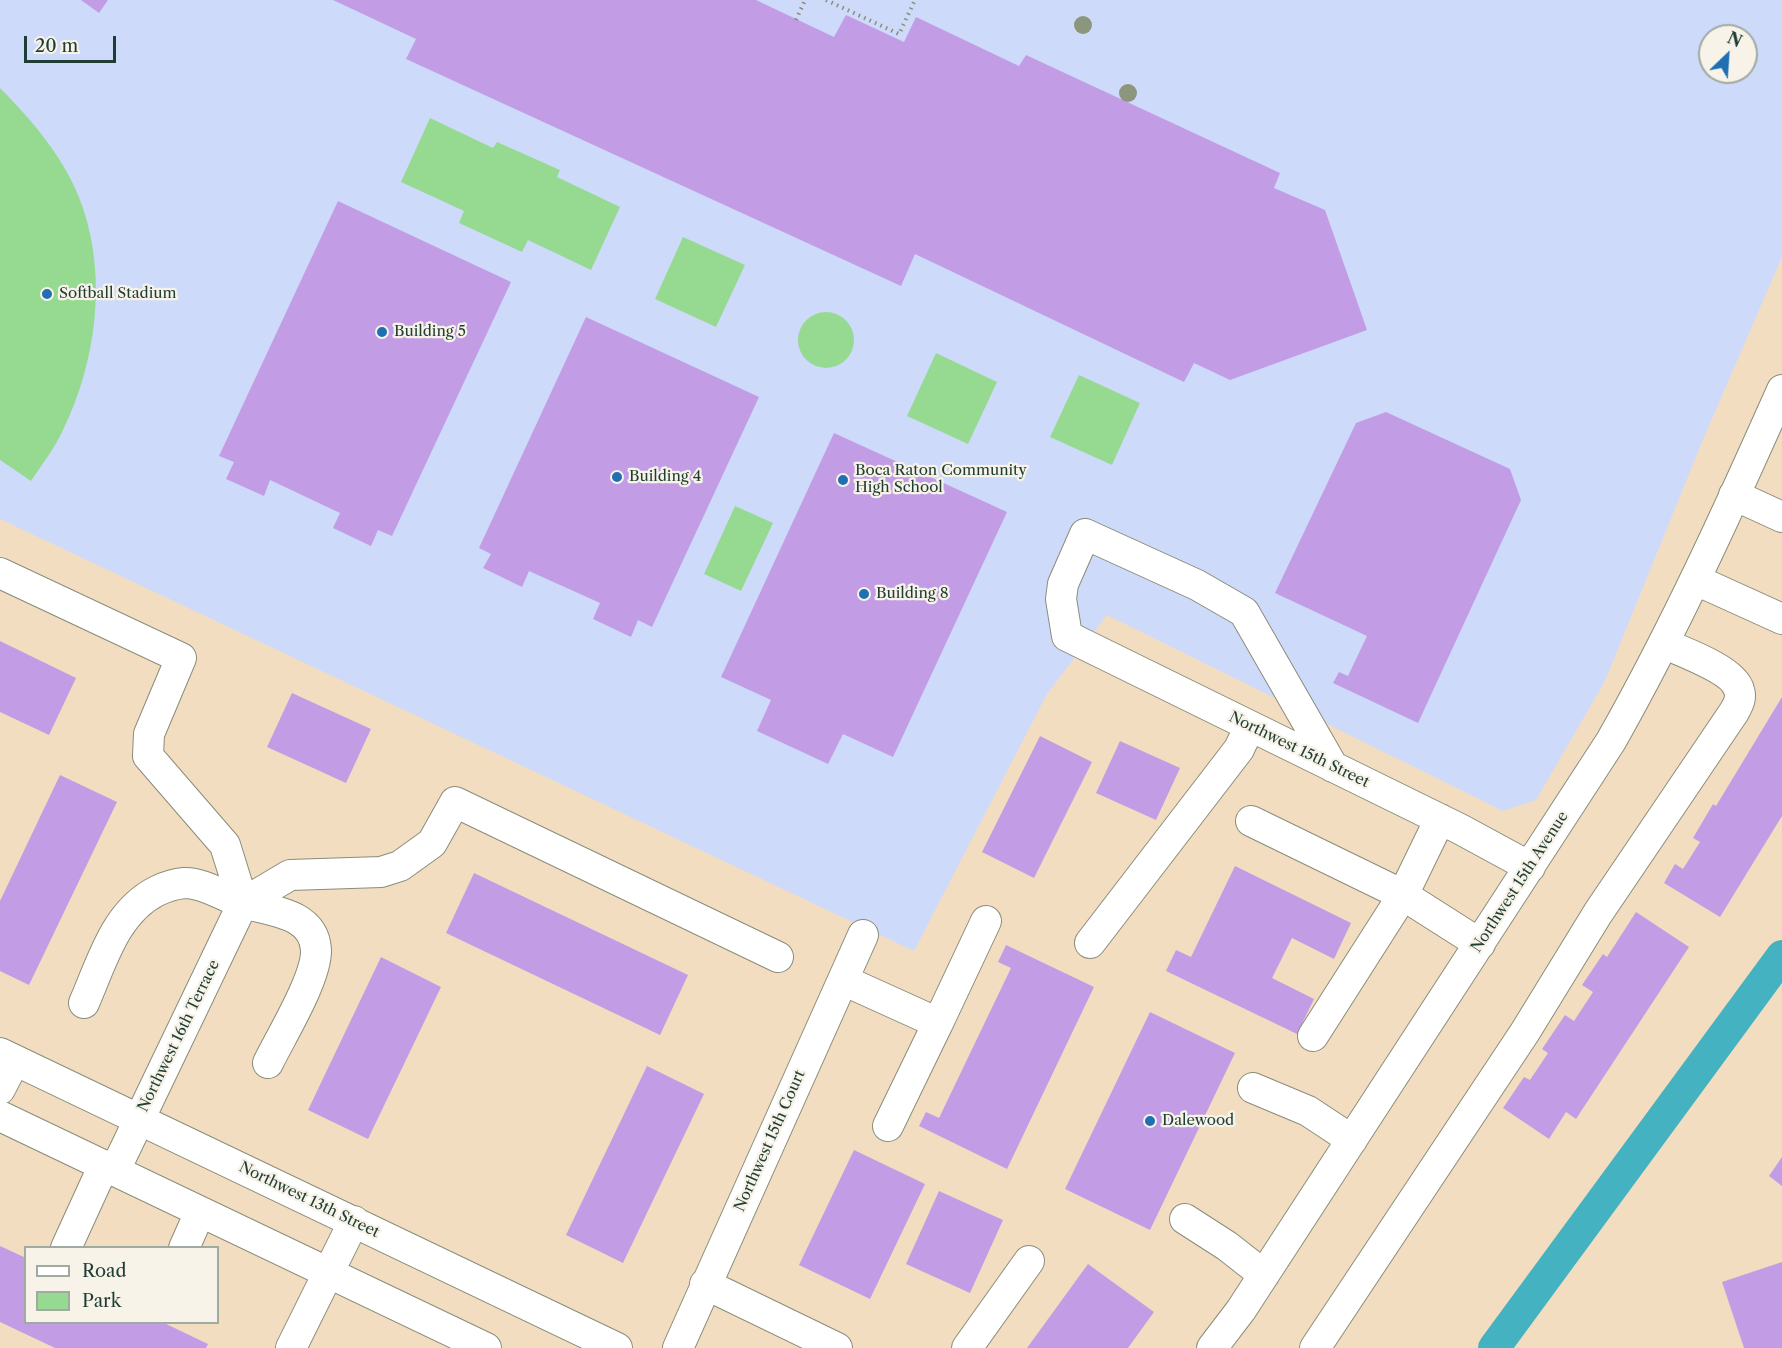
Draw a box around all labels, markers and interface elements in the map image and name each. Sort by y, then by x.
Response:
scale bar [27,24,118,62]
north arrow [1698,24,1758,84]
text: N [1724,27,1745,52]
text: 20 m [35,35,78,57]
place label: Softball Stadium [59,285,176,303]
marker: Softball Stadium [40,287,54,301]
place label: Building 5 [394,323,466,341]
marker: Building 5 [375,325,389,339]
place label: Boca Raton Community High School [855,462,1027,497]
place label: Building 4 [629,468,701,486]
marker: Building 4 [610,470,624,484]
marker: Boca Raton Community High School [836,473,850,487]
place label: Building 8 [876,585,949,603]
marker: Building 8 [857,587,871,601]
street label: Northwest 15th Street [1226,708,1372,792]
street label: Northwest 15th Avenue [1468,808,1572,956]
street label: Northwest 16th Terrace [134,957,224,1115]
street label: Northwest 15th Court [731,1068,809,1214]
place label: Dalewood [1162,1112,1234,1130]
marker: Dalewood [1143,1114,1157,1128]
street label: Northwest 13th Street [236,1158,382,1242]
legend [24,1246,219,1324]
text: Road [82,1260,127,1282]
text: Park [82,1290,121,1312]

